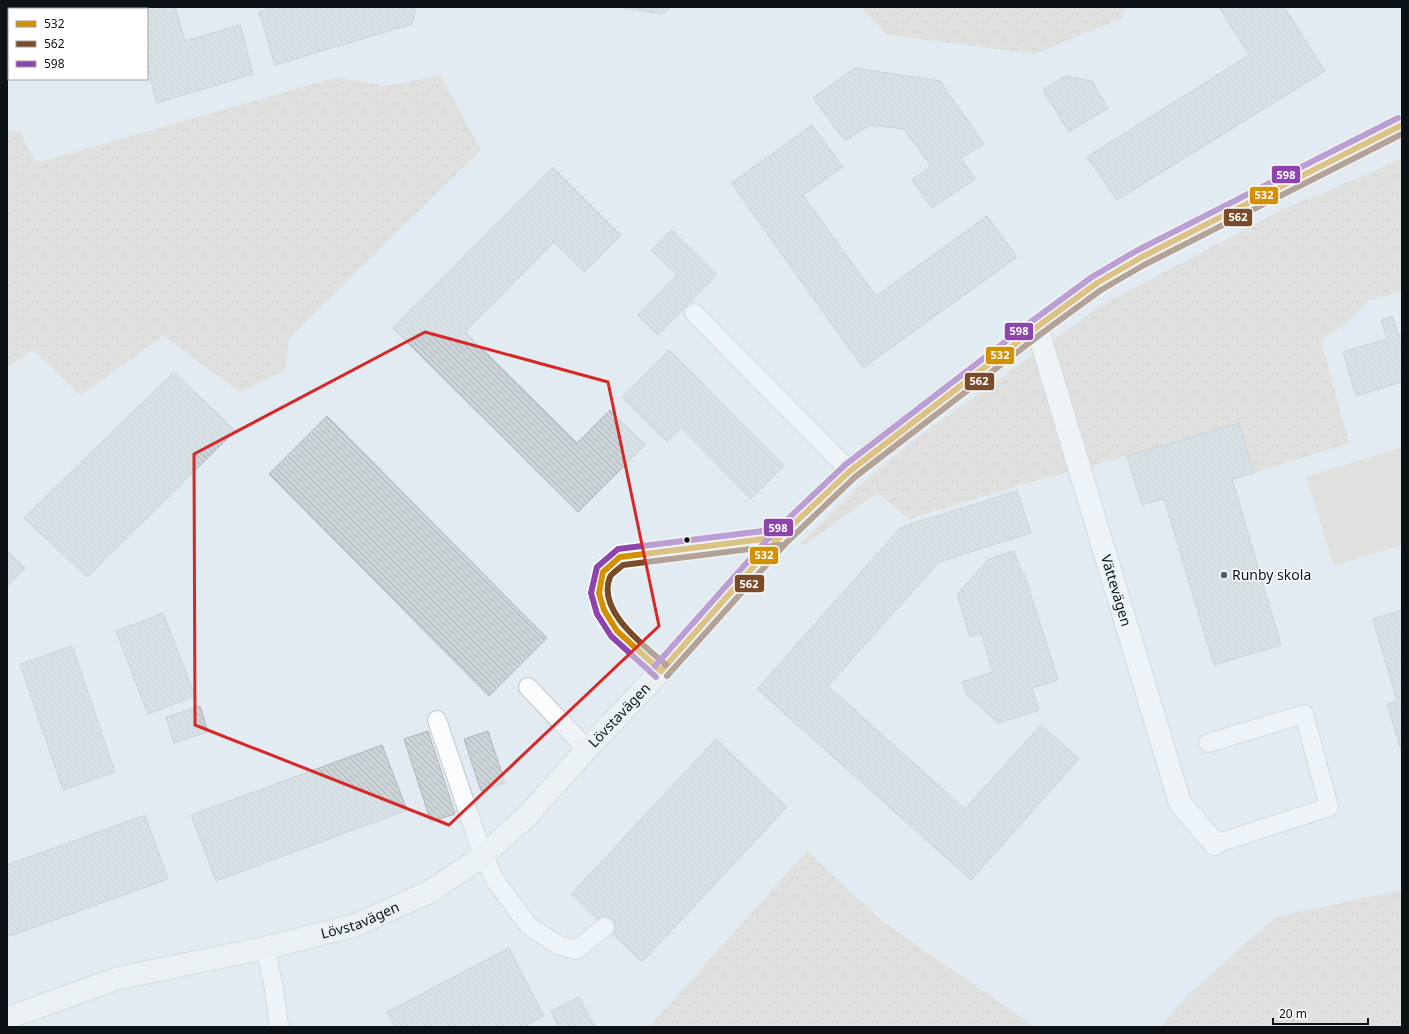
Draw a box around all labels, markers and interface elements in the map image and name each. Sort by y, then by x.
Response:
legend [8,8,148,80]
text: 532 [44,15,65,32]
text: 562 [44,35,65,52]
text: 598 [44,55,65,72]
line badge: 598 [1271,165,1301,184]
text: 598 [1277,167,1295,182]
line badge: 532 [1249,186,1279,205]
text: 532 [1255,187,1273,202]
line badge: 562 [1223,208,1253,227]
text: 562 [1229,209,1247,224]
line badge: 598 [1004,322,1034,341]
text: 598 [1010,323,1028,338]
line badge: 532 [985,346,1015,365]
text: 532 [991,347,1009,362]
line badge: 562 [964,372,995,391]
text: 562 [970,373,988,388]
line badge: 598 [763,518,794,537]
text: 598 [769,520,787,535]
unlabelled marker [682,535,692,545]
line badge: 532 [749,546,779,565]
text: 532 [755,547,773,562]
street label: Vättevägen [1097,552,1136,628]
place label: Runby skola [1232,565,1311,584]
marker: Runby skola [1219,570,1229,580]
line badge: 562 [734,574,765,593]
text: 562 [740,576,758,591]
street label: Lövstavägen [584,678,654,751]
street label: Lövstavägen [319,897,402,943]
scale bar [1273,1000,1368,1026]
text: 20 m [1279,1005,1307,1022]

